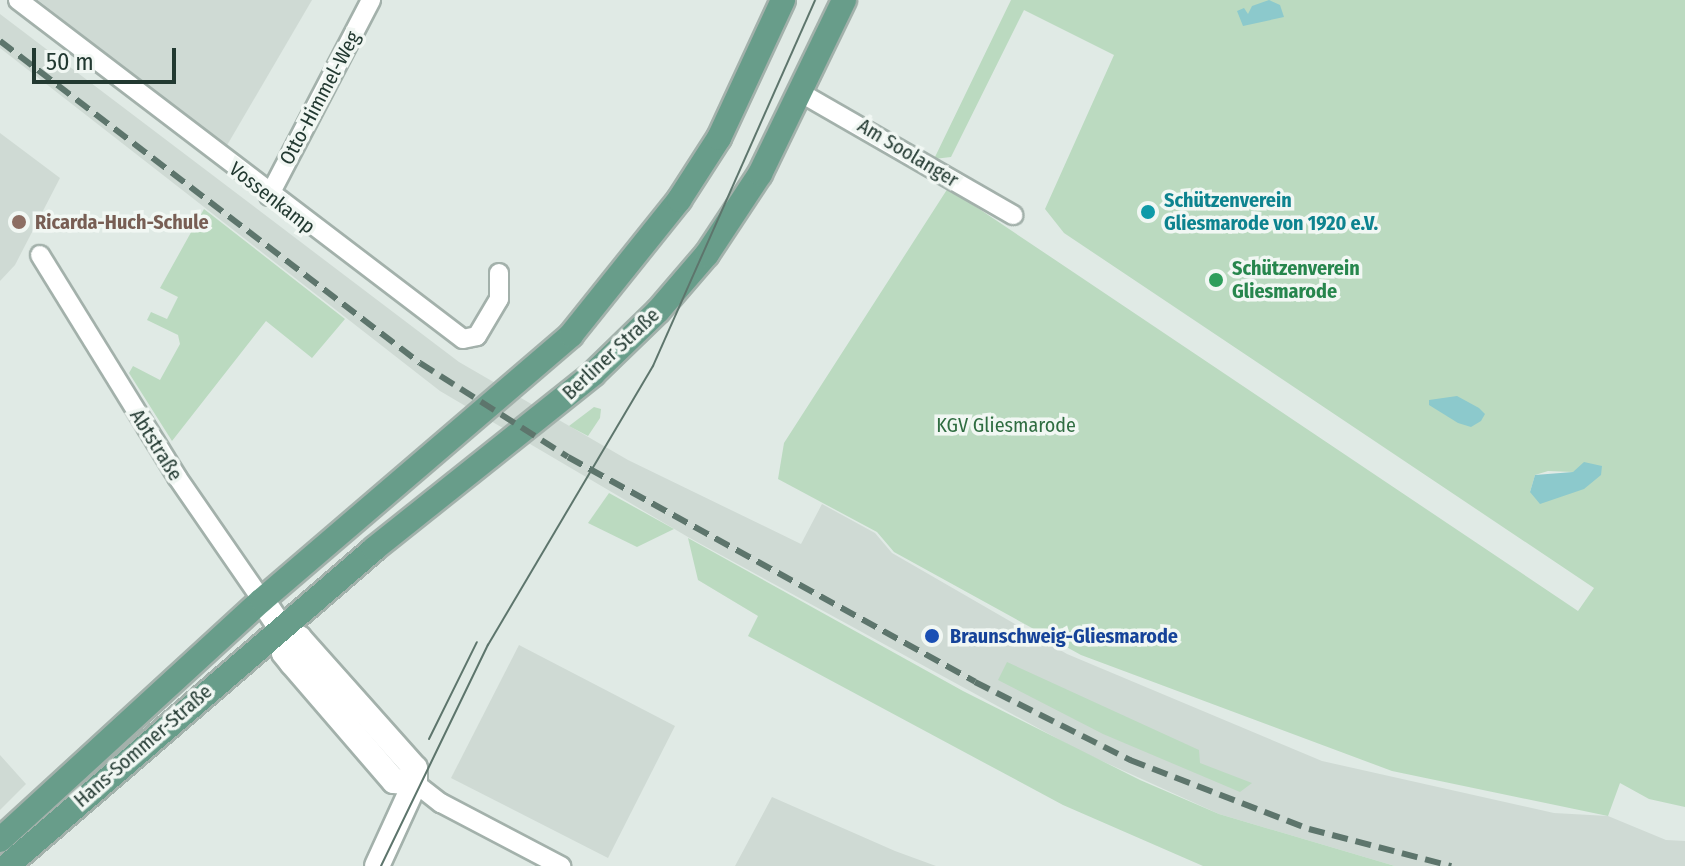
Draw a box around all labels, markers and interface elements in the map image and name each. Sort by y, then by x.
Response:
street label: Otto-Himmel-Weg [275,27,365,169]
scale bar [36,32,180,82]
text: 50 m [46,48,94,76]
street label: Am Soolanger [853,114,963,192]
street label: Vossenkamp [224,157,320,239]
place label: Schützenverein Gliesmarode von 1920 e.V. [1164,188,1378,235]
marker: Schützenverein Gliesmarode von 1920 e.V. [1139,203,1157,221]
place label: Ricarda-Huch-Schule [35,210,209,234]
marker: Ricarda-Huch-Schule [10,213,28,231]
place label: Schützenverein Gliesmarode [1232,256,1360,303]
marker: Schützenverein Gliesmarode [1207,271,1225,289]
street label: Berliner Straße [558,303,664,405]
street label: Abtstraße [125,405,187,485]
park label: KGV Gliesmarode [936,413,1076,437]
place label: Braunschweig-Gliesmarode [950,624,1178,648]
marker: Braunschweig-Gliesmarode [921,625,943,647]
street label: Hans-Sommer-Straße [69,680,217,812]

